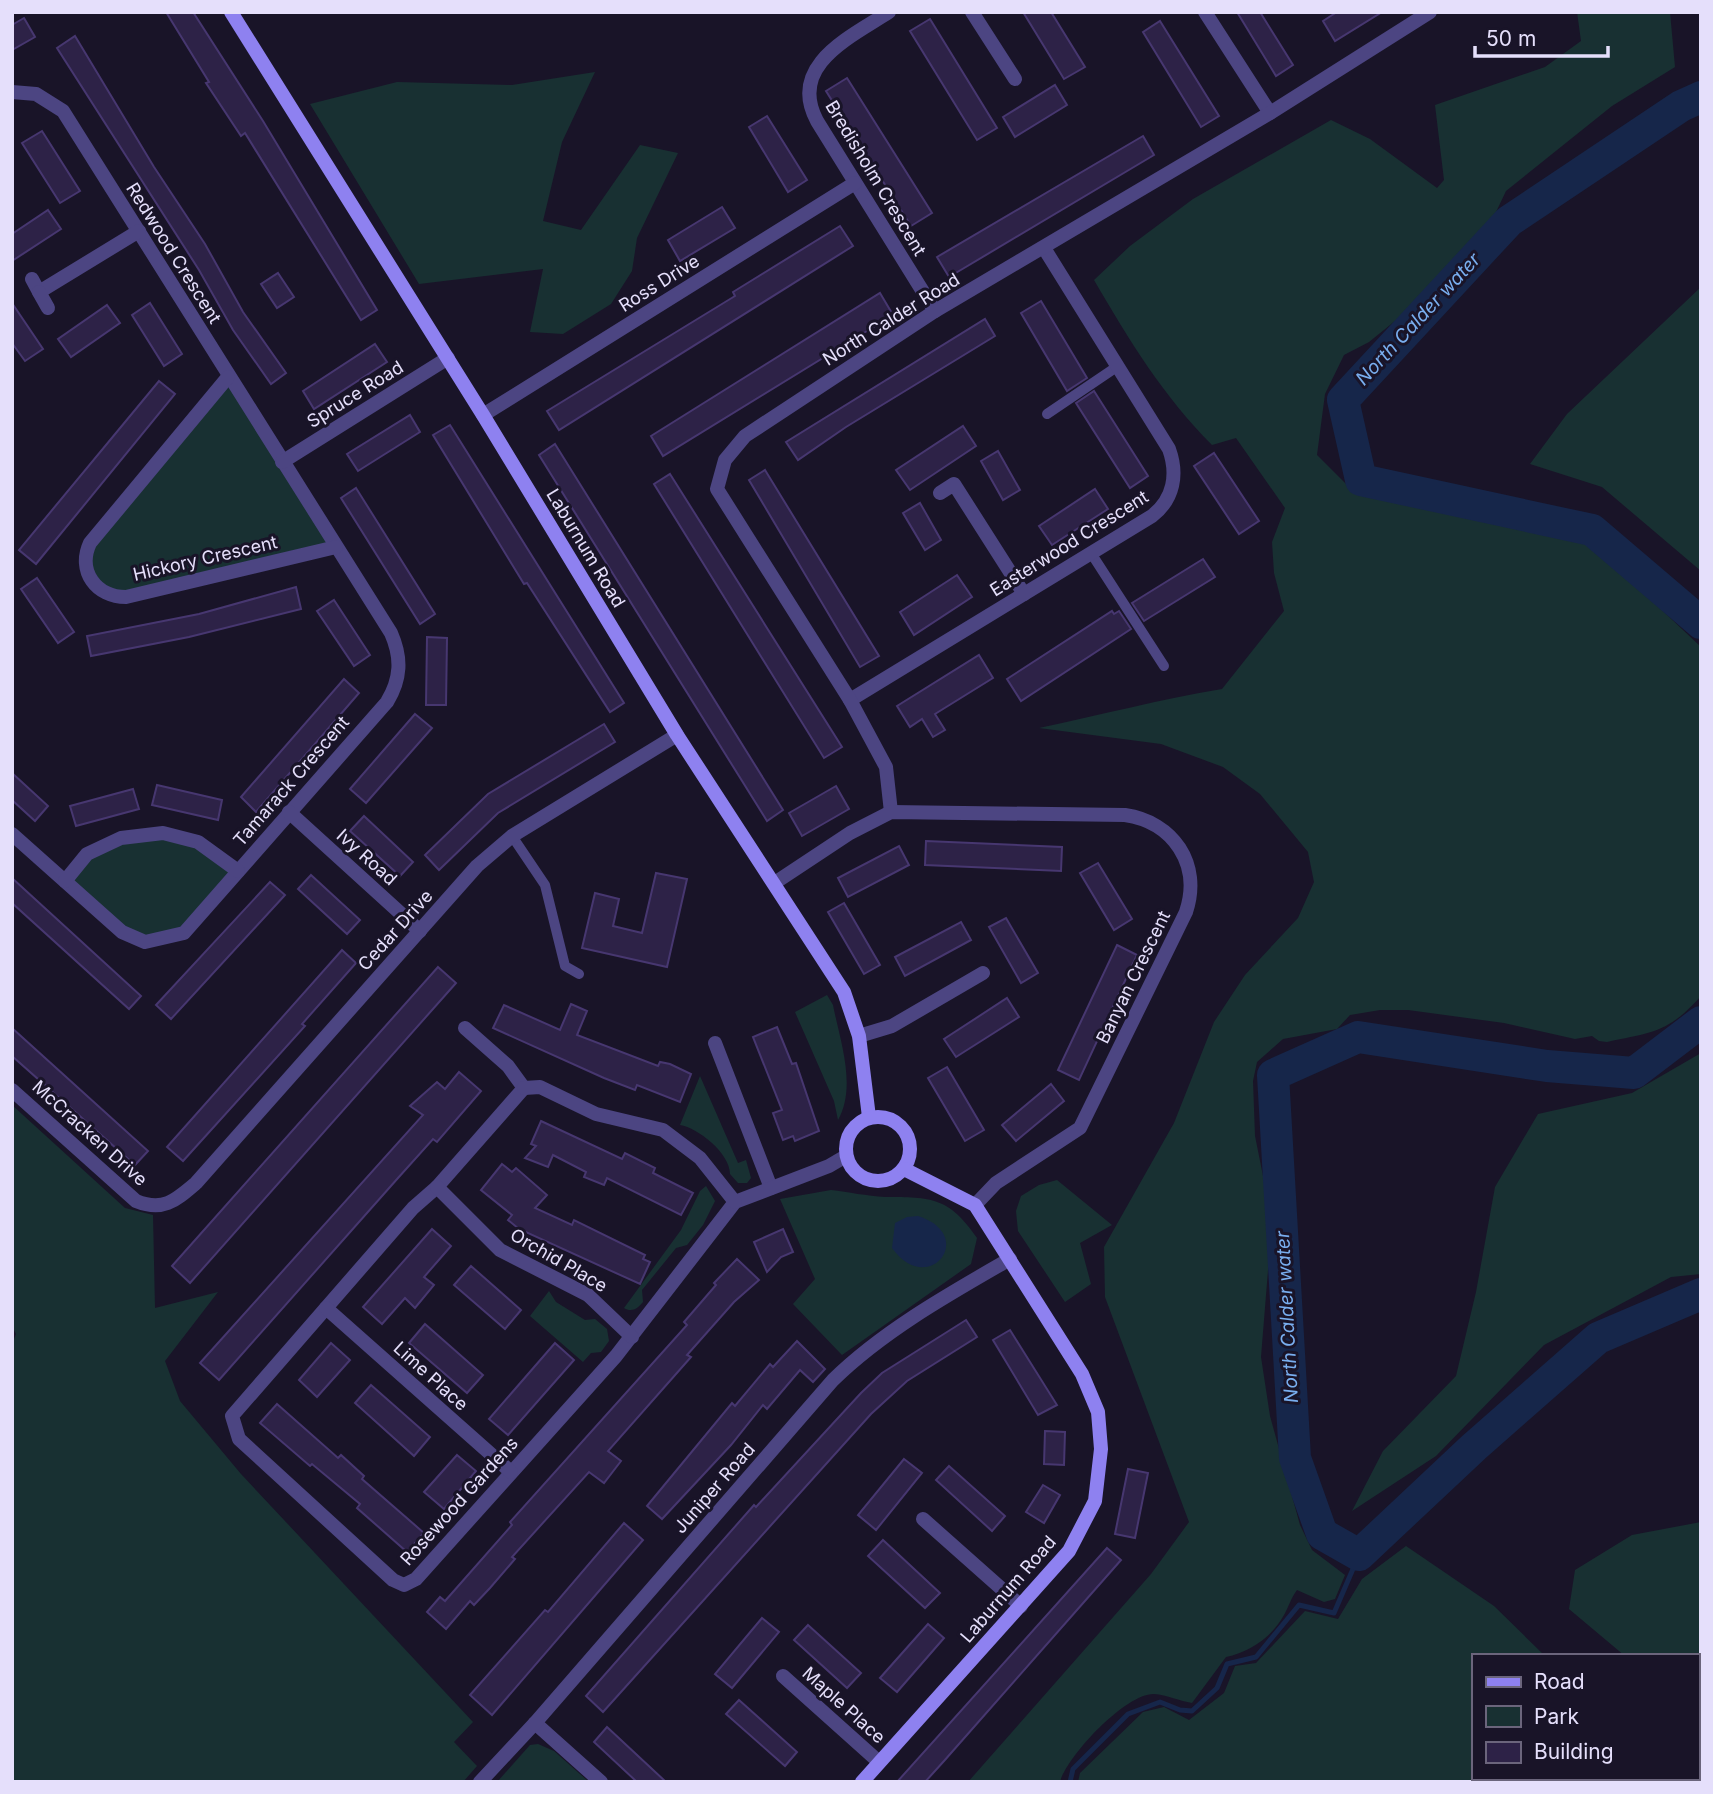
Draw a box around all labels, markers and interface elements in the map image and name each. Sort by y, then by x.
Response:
scale bar [1475,14,1608,58]
text: 50 m [1486,26,1536,51]
street label: Bredisholm Crescent [821,97,931,259]
street label: Redwood Crescent [122,179,226,327]
water label: North Calder water [1351,248,1486,390]
street label: Ross Drive [615,250,703,316]
street label: North Calder Road [819,268,963,370]
street label: Spruce Road [303,356,407,432]
street label: Laburnum Road [542,485,630,611]
street label: Easterwood Crescent [986,486,1152,600]
street label: Hickory Crescent [131,531,279,585]
street label: Tamarack Crescent [229,712,353,850]
street label: Ivy Road [333,825,401,889]
street label: Cedar Drive [353,885,437,975]
street label: Banyan Crescent [1092,907,1174,1047]
street label: McCracken Drive [28,1076,152,1190]
street label: Orchid Place [507,1224,611,1296]
water label: North Calder water [1271,1230,1303,1404]
street label: Lime Place [390,1337,472,1415]
street label: Rosewood Gardens [396,1432,522,1570]
street label: Juniper Road [669,1439,759,1537]
street label: Laburnum Road [956,1531,1060,1647]
legend [1472,1654,1699,1780]
street label: Maple Place [798,1662,890,1748]
text: Road [1534,1669,1585,1694]
text: Park [1534,1704,1579,1729]
text: Building [1534,1739,1614,1764]

